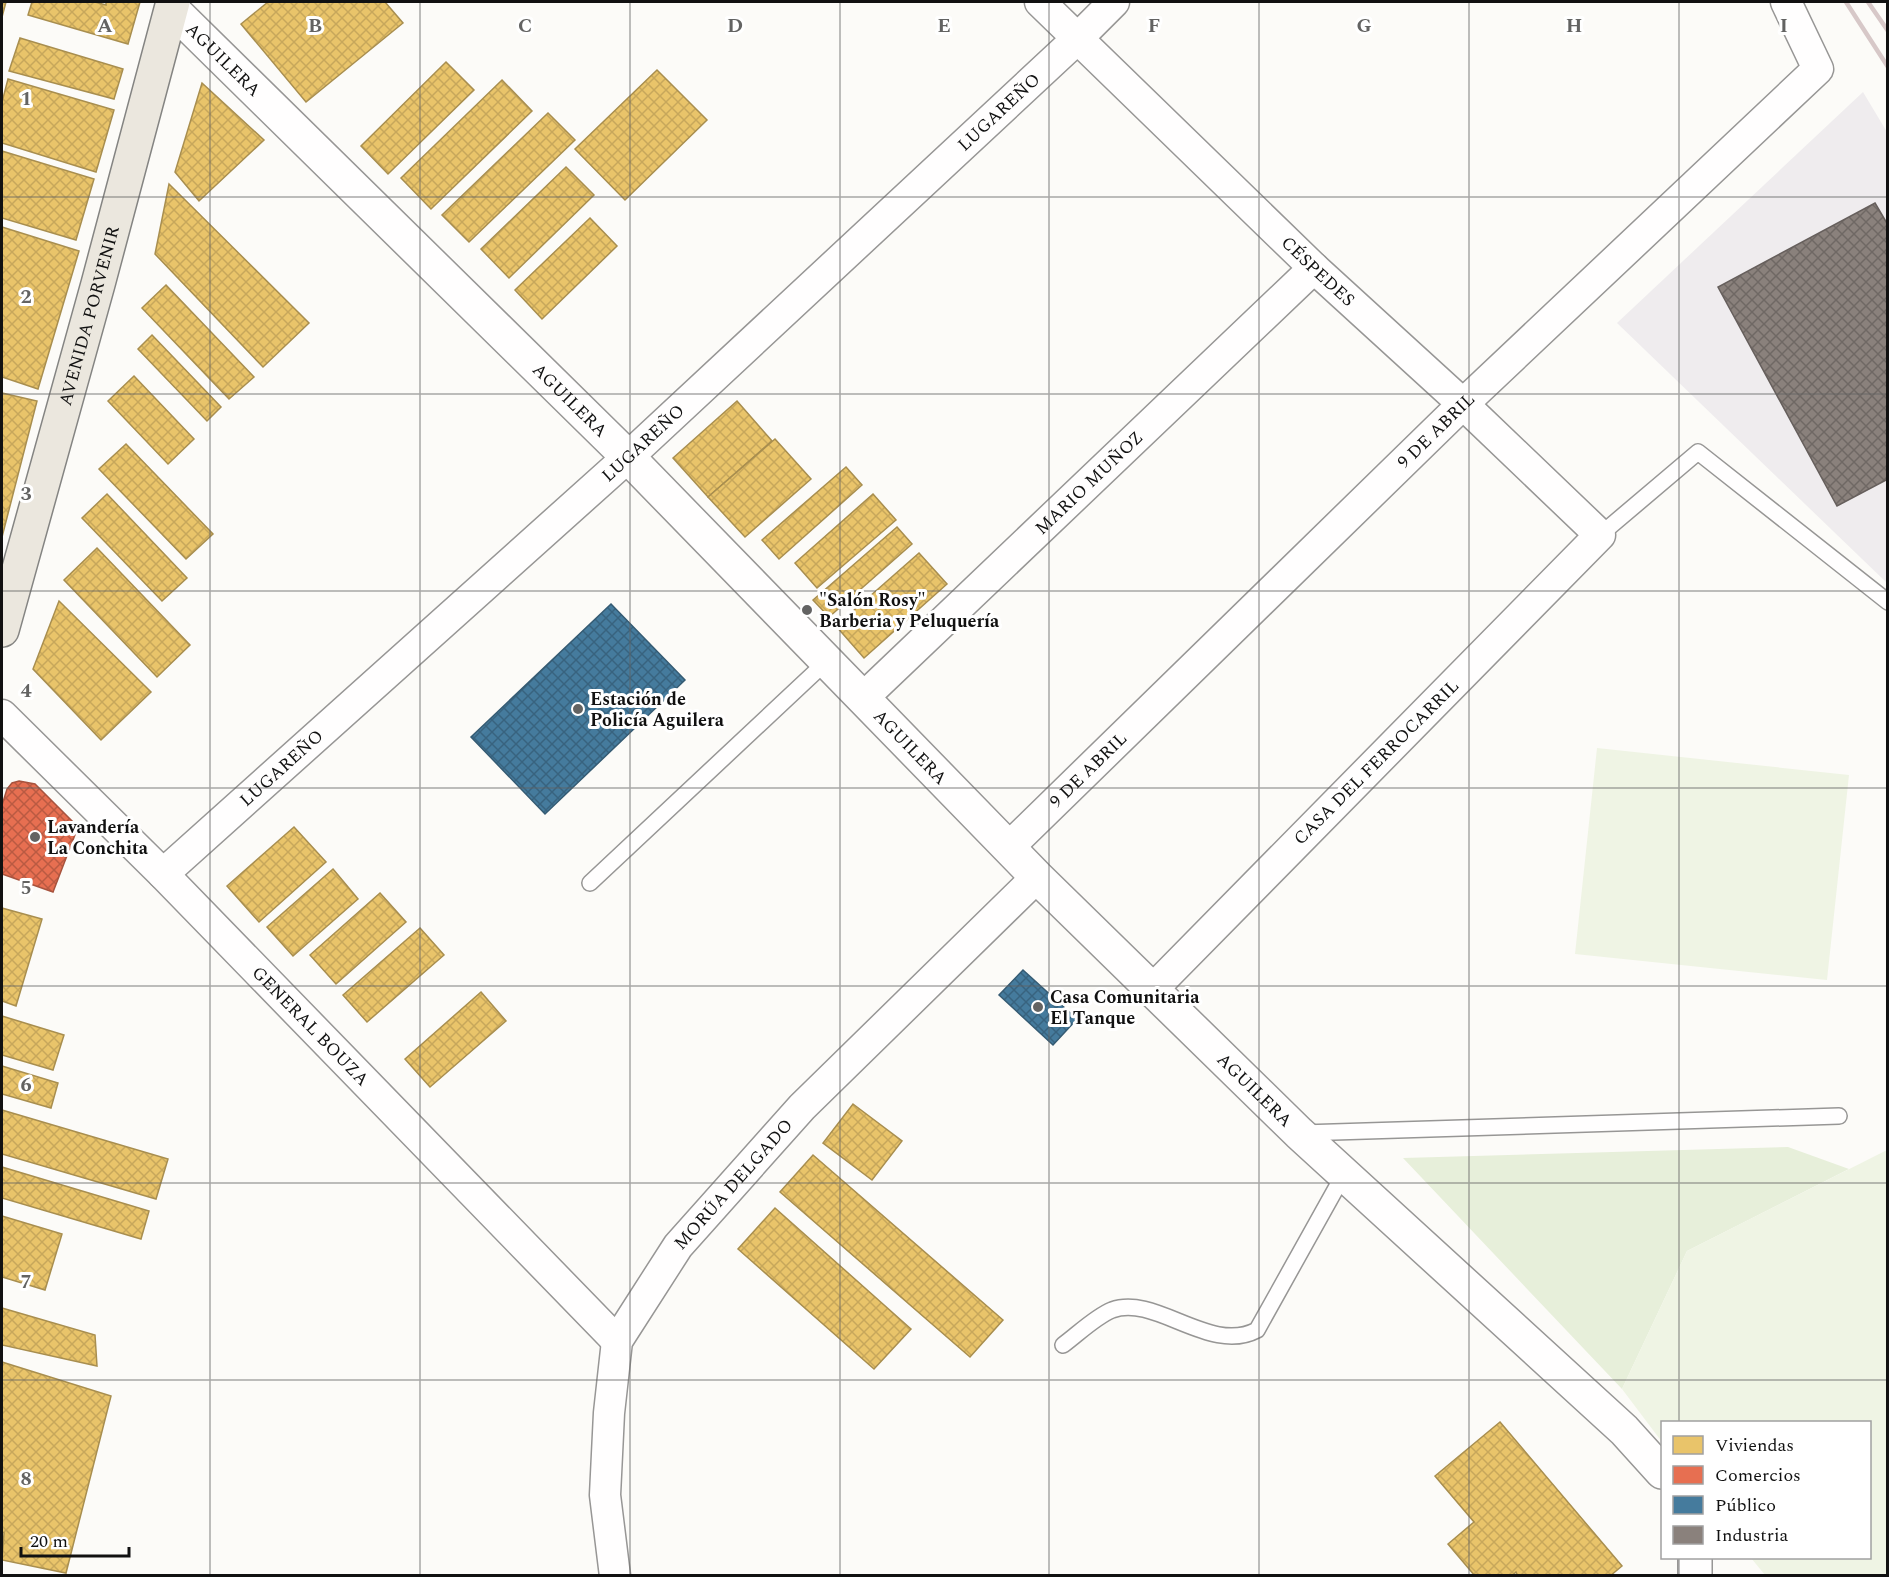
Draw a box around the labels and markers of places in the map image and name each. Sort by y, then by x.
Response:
place label: "Salón Rosy" Barberia y Peluquería [819,587,1000,635]
marker: "Salón Rosy" Barberia y Peluquería [800,603,814,617]
place label: Estación de Policía Aguilera [590,686,725,734]
marker: Estación de Policía Aguilera [571,702,585,716]
place label: Lavandería La Conchita [47,814,149,862]
marker: Lavandería La Conchita [28,830,42,844]
place label: Casa Comunitaria El Tanque [1050,984,1200,1032]
marker: Casa Comunitaria El Tanque [1031,1000,1045,1014]

